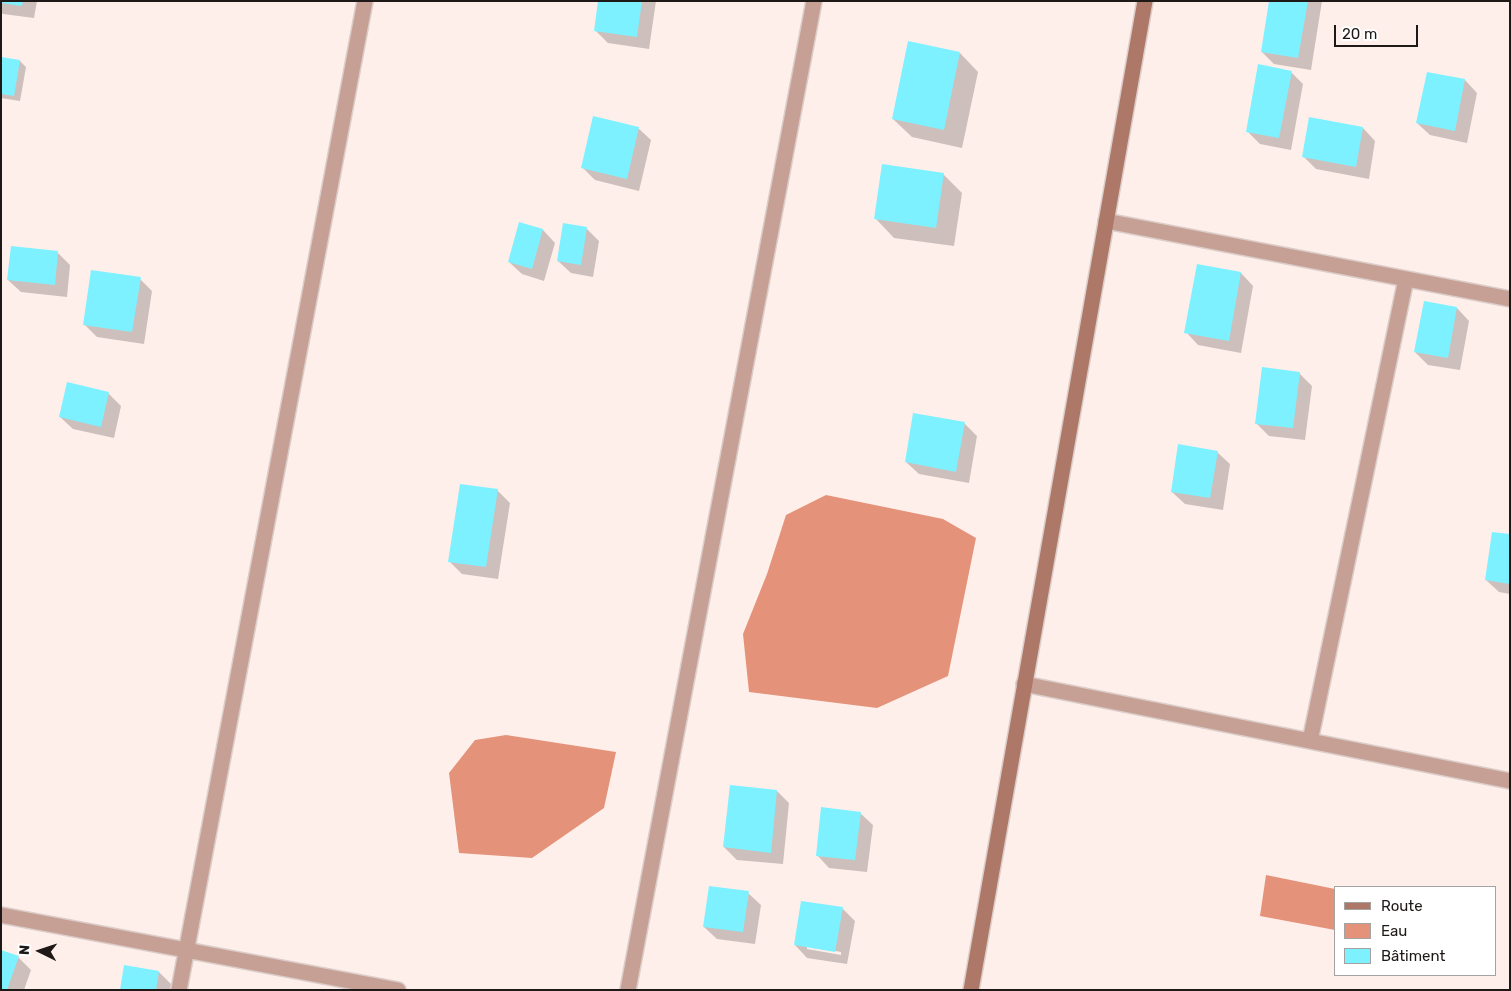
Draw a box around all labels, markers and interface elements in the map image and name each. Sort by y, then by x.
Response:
scale bar [1336,15,1420,47]
text: 20 m [1342,25,1377,43]
legend [1334,886,1496,976]
text: Route [1381,897,1423,915]
text: Eau [1381,922,1407,940]
north arrow [15,926,65,976]
text: N [16,944,33,956]
text: Bâtiment [1381,947,1445,965]

